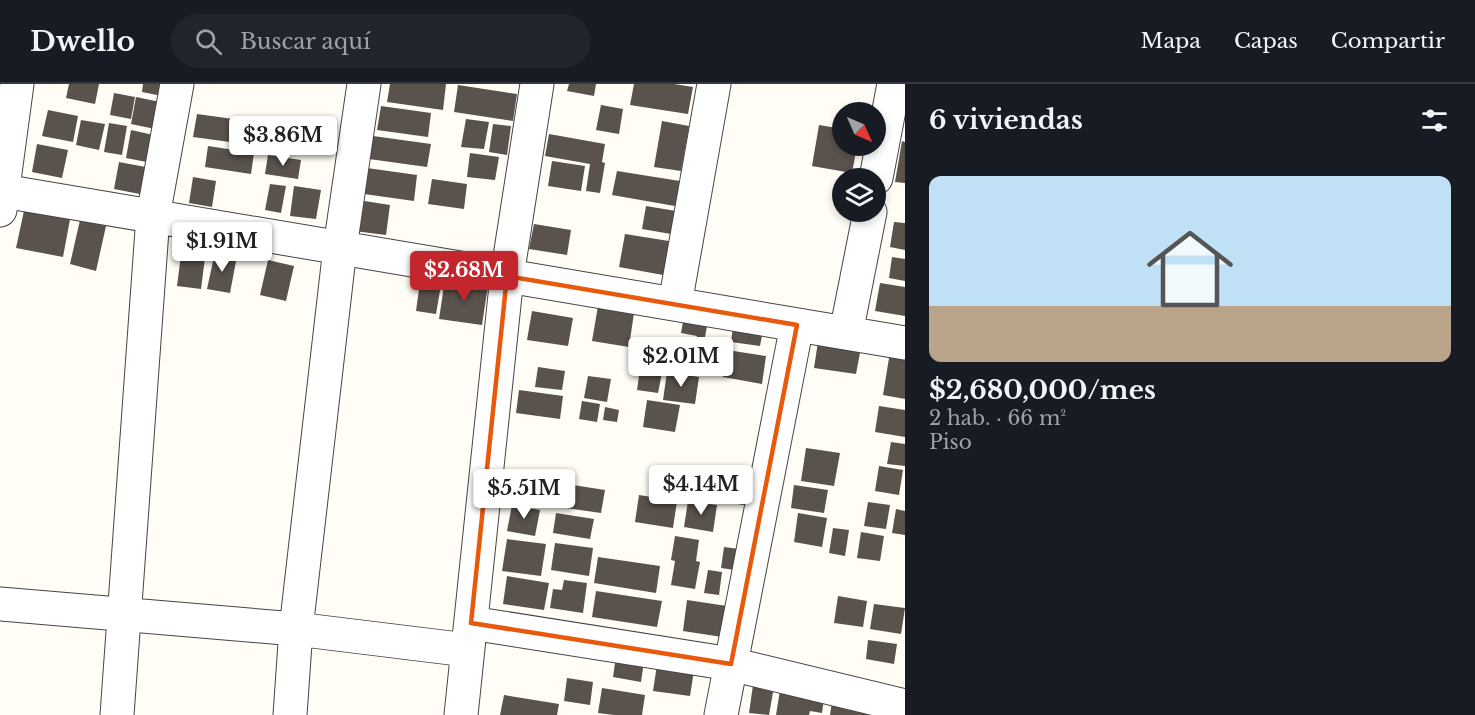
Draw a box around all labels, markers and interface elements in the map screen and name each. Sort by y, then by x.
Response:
search box [171,14,591,68]
text: Dwello [30,24,135,59]
icon: search [192,25,225,58]
text: Buscar aquí [240,28,370,55]
text: Mapa [1141,28,1201,54]
text: Capas [1234,28,1298,54]
text: Compartir [1331,28,1445,54]
north arrow [832,102,886,156]
map controls [832,102,886,222]
text: 6 viviendas [929,104,1083,136]
icon: filters [1418,104,1451,137]
pin: $3.86M [234,116,332,167]
text: $3.86M [243,123,323,147]
button: layers [832,168,886,222]
icon: home [1136,215,1244,323]
pin: $1.91M [173,222,271,273]
text: $1.91M [186,229,258,253]
pin: $2.68M [415,251,513,302]
text: $2.68M [424,258,504,282]
pin: $2.01M [632,337,730,388]
text: $2.01M [642,344,720,368]
text: $2,680,000/mes [929,374,1156,406]
text: 2 hab. · 66 m² [929,406,1066,430]
text: Piso [929,430,972,454]
pin: $4.14M [652,465,750,516]
pin: $5.51M [475,469,573,520]
text: $4.14M [663,472,739,496]
text: $5.51M [487,476,561,500]

